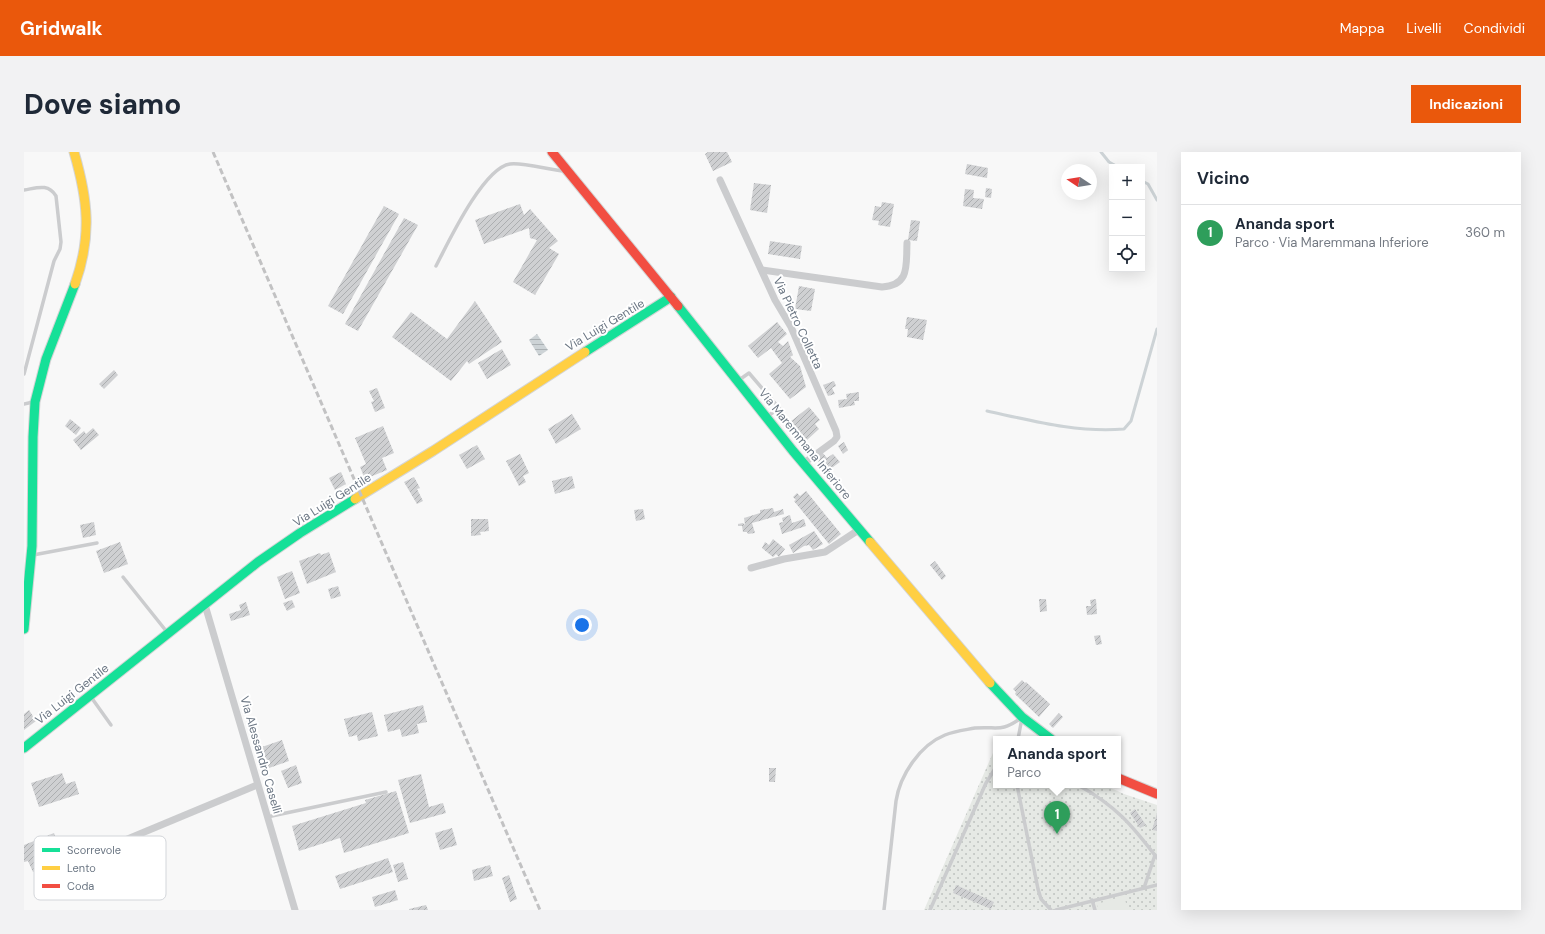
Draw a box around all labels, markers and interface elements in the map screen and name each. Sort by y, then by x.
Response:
text: Gridwalk [20,16,102,41]
text: Mappa [1340,19,1384,37]
text: Livelli [1406,19,1442,37]
text: Condividi [1464,19,1525,37]
button: Indicazioni [1411,85,1521,123]
text: Dove siamo [24,86,181,123]
north arrow [1061,164,1097,200]
map controls [1109,164,1145,272]
button: + [1109,164,1145,200]
text: Vicino [1197,167,1250,189]
button: − [1109,200,1145,236]
text: Ananda sport [1235,214,1335,234]
text: 1 [1208,224,1212,241]
text: 360 m [1465,224,1505,241]
text: Parco · Via Maremmana Inferiore [1235,234,1429,251]
button: locate [1109,236,1145,272]
street label: Via Pietro Colletta [770,274,826,372]
street label: Via Luigi Gentile [563,295,648,355]
street label: Via Maremmana Inferiore [755,385,855,503]
street label: Via Luigi Gentile [290,469,374,530]
your location [572,615,592,635]
street label: Via Luigi Gentile [32,660,112,728]
street label: Via Alessandro Caselli [237,694,286,816]
popup [993,736,1121,788]
text: Ananda sport [1007,744,1107,764]
text: Parco [1007,764,1041,781]
pin: 1 [1044,801,1070,834]
legend [34,836,166,900]
text: Scorrevole [67,843,121,857]
text: Lento [67,861,96,875]
text: Coda [67,879,94,893]

